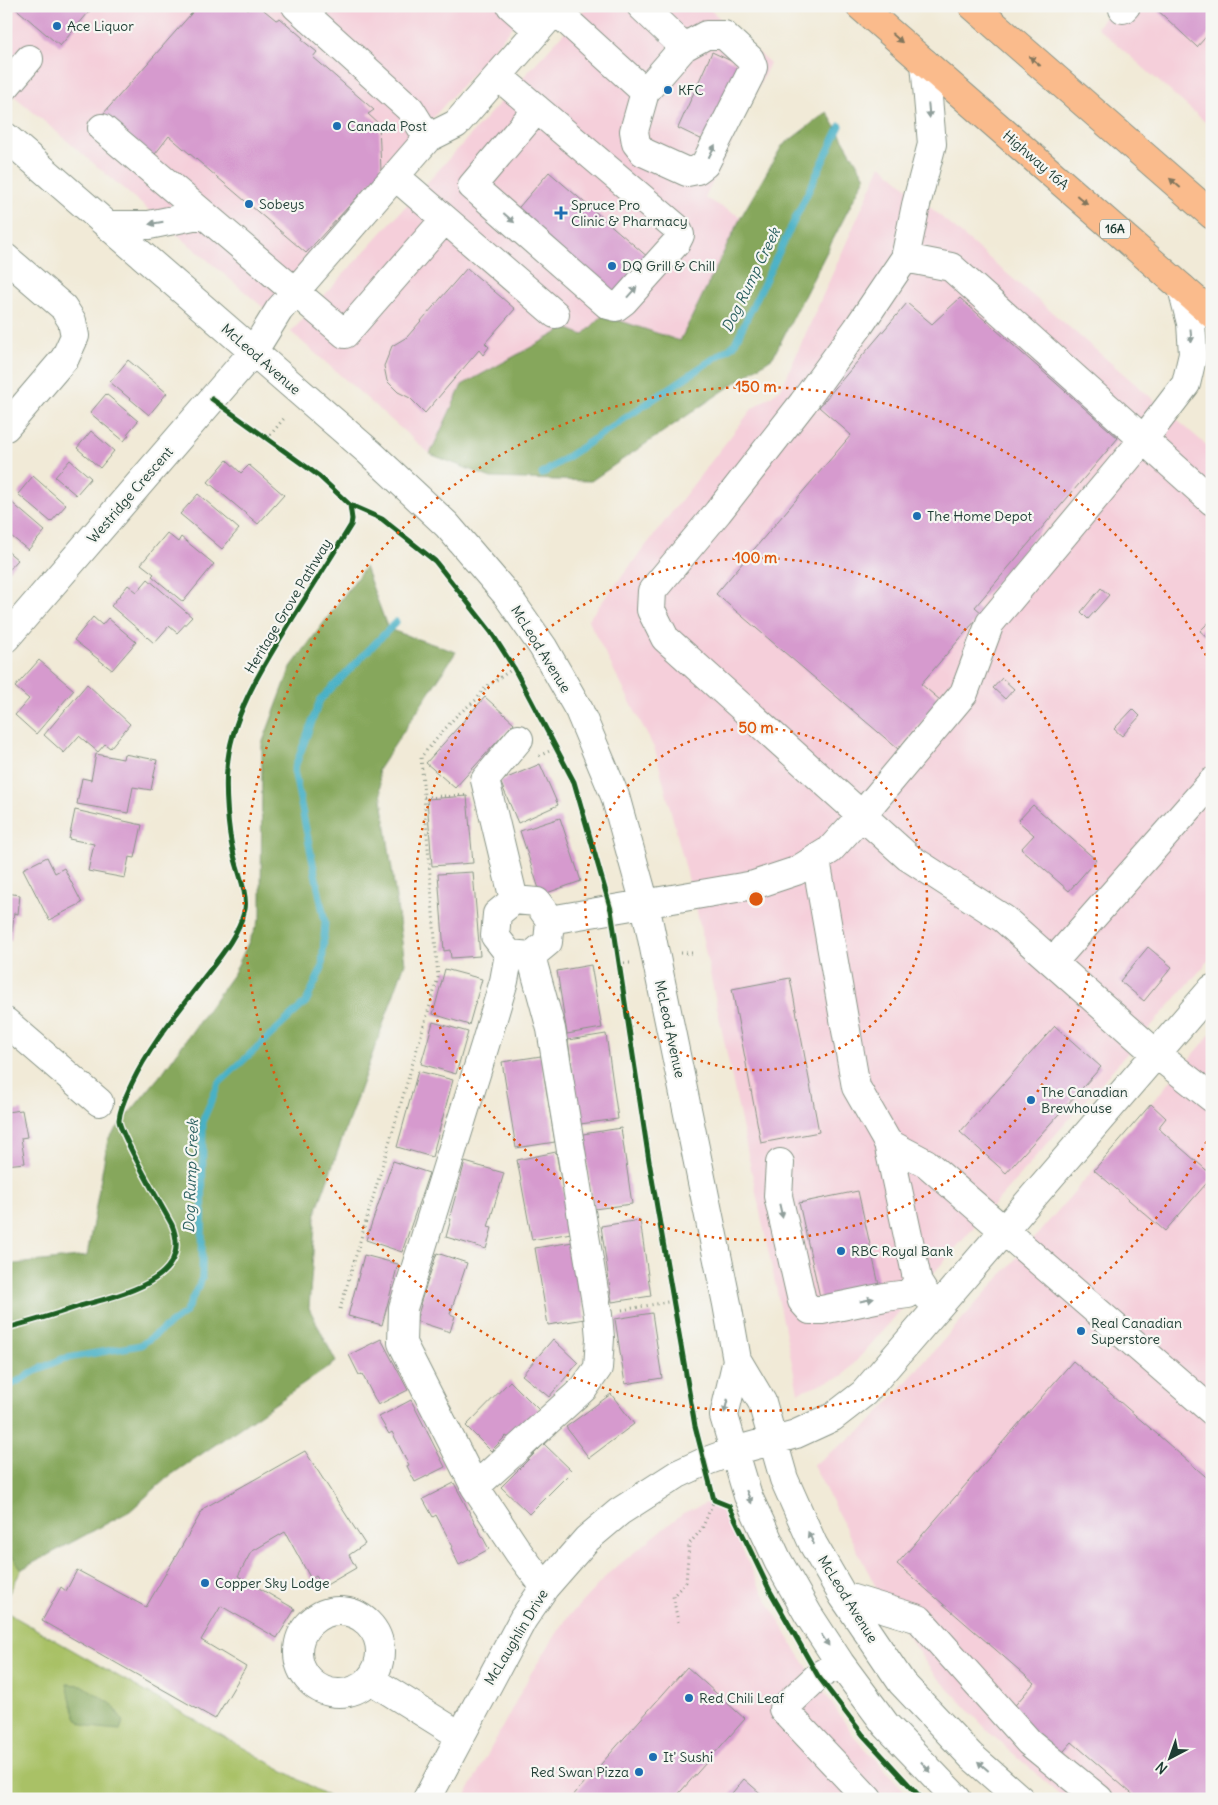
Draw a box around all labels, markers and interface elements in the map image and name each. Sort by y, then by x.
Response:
place label: Ace Liquor [67,17,134,35]
marker: Ace Liquor [51,20,63,32]
one-way arrow [890,33,903,44]
one-way arrow [1029,55,1042,66]
place label: KFC [678,81,704,99]
marker: KFC [662,84,674,96]
one-way arrow [925,103,933,119]
place label: Canada Post [347,117,427,135]
marker: Canada Post [331,120,343,132]
street label: Highway 16A [999,126,1073,194]
one-way arrow [708,143,716,158]
one-way arrow [1169,178,1181,189]
one-way arrow [1075,194,1087,206]
place label: Sobeys [259,195,304,213]
place label: Spruce Pro Clinic & Pharmacy [571,196,688,230]
marker: Sobeys [243,198,255,210]
marker: Spruce Pro Clinic & Pharmacy [555,207,567,219]
one-way arrow [502,213,515,224]
one-way arrow [147,220,163,228]
road number: 16A [1100,220,1130,238]
water label: Dog Rump Creek [717,223,785,335]
place label: DQ Grill & Chill [622,257,715,275]
marker: DQ Grill & Chill [606,260,618,272]
one-way arrow [627,286,638,299]
street label: McLeod Avenue [218,320,304,398]
one-way arrow [1188,328,1196,344]
text: 150 m [735,377,777,396]
street label: Westridge Crescent [83,443,177,547]
place label: The Home Depot [927,507,1033,525]
marker: The Home Depot [911,510,923,522]
street label: Heritage Grove Pathway [240,535,336,677]
text: 100 m [735,548,777,567]
street label: McLeod Avenue [507,602,575,696]
text: 50 m [738,718,774,737]
centre of rings [747,890,765,908]
street label: McLeod Avenue [651,978,689,1080]
place label: The Canadian Brewhouse [1041,1083,1128,1117]
marker: The Canadian Brewhouse [1025,1094,1037,1106]
water label: Dog Rump Creek [179,1117,202,1233]
one-way arrow [777,1204,785,1219]
place label: RBC Royal Bank [851,1242,953,1260]
marker: RBC Royal Bank [835,1245,847,1257]
one-way arrow [860,1296,875,1304]
place label: Real Canadian Superstore [1091,1314,1182,1348]
marker: Real Canadian Superstore [1075,1325,1087,1337]
one-way arrow [722,1398,730,1413]
one-way arrow [745,1490,753,1505]
one-way arrow [807,1531,815,1546]
street label: McLeod Avenue [814,1552,882,1646]
place label: Copper Sky Lodge [215,1574,330,1592]
marker: Copper Sky Lodge [199,1577,211,1589]
street label: McLaughlin Drive [480,1586,552,1688]
one-way arrow [820,1634,830,1647]
place label: Red Chili Leaf [699,1689,784,1707]
marker: Red Chili Leaf [683,1692,695,1704]
north arrow [1146,1732,1196,1782]
place label: It' Sushi [663,1748,713,1766]
marker: It' Sushi [647,1751,659,1763]
text: N [1152,1758,1171,1778]
one-way arrow [920,1761,932,1773]
one-way arrow [977,1761,990,1772]
place label: Red Swan Pizza [530,1763,629,1781]
marker: Red Swan Pizza [633,1766,645,1778]

